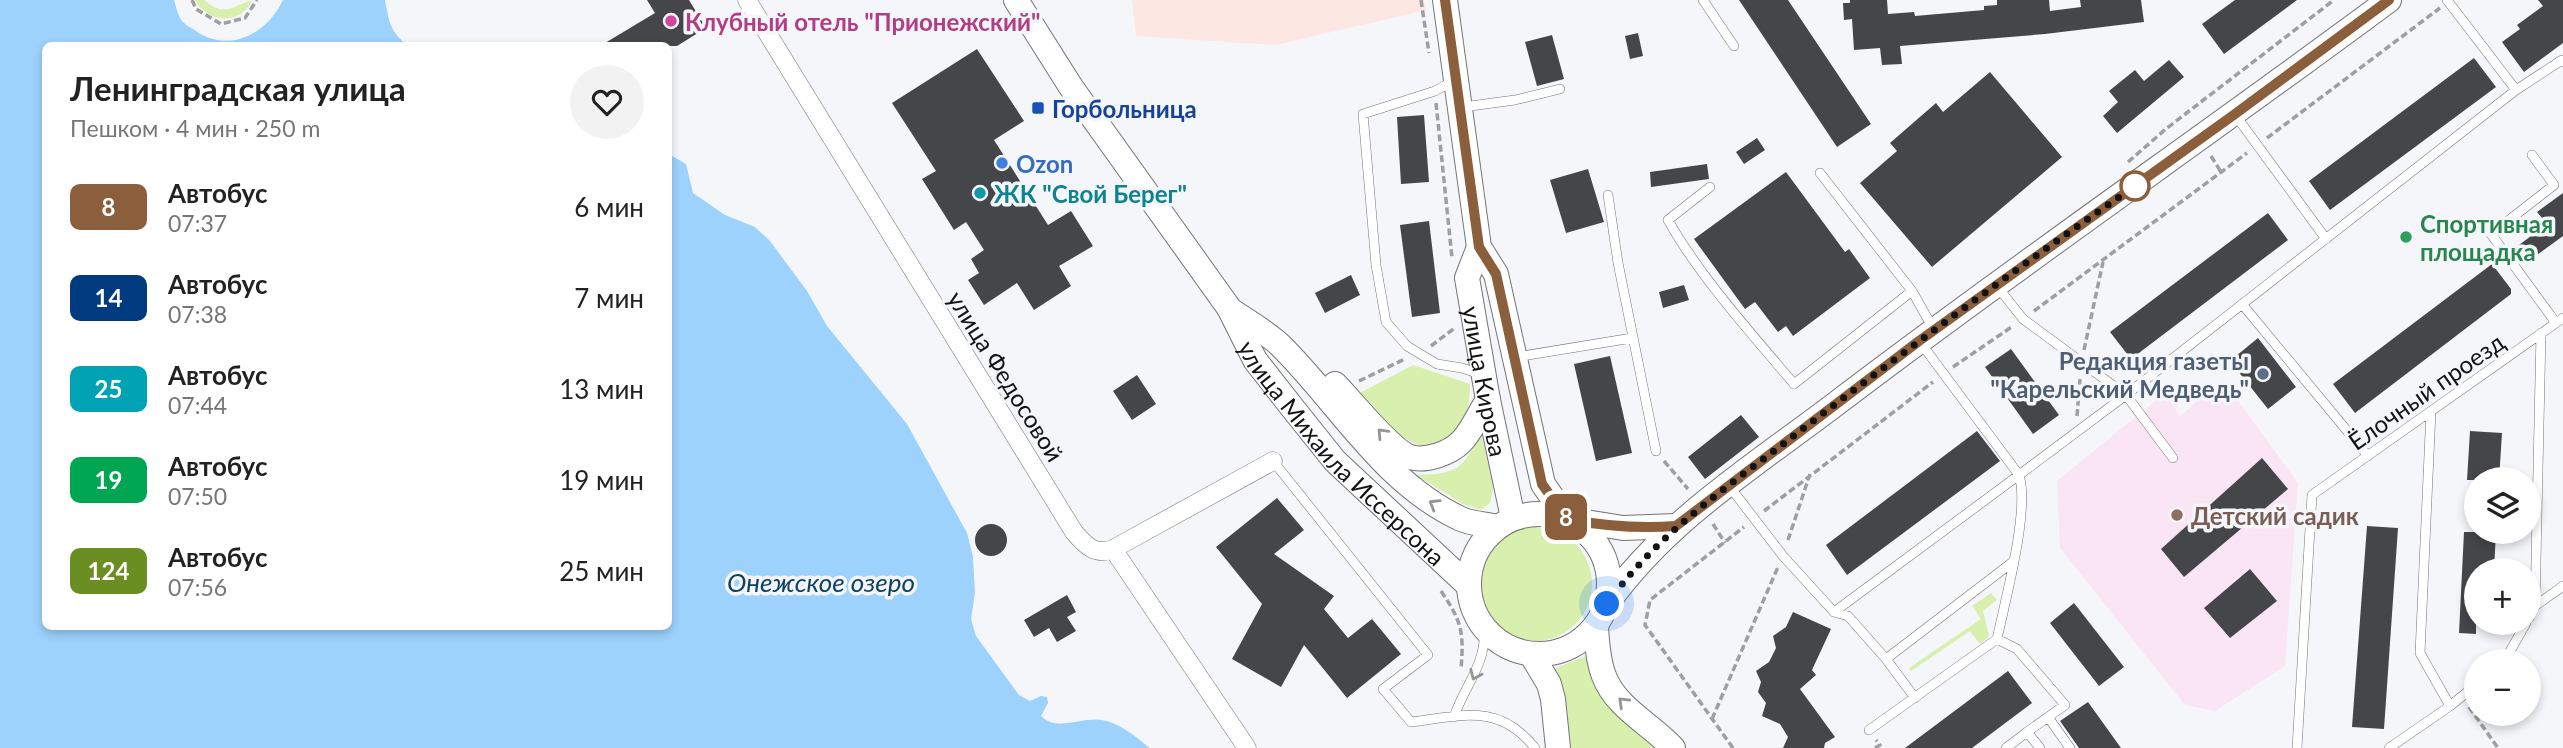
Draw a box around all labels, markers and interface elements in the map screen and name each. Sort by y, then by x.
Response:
place label: Клубный отель "Прионежский" [685,7,1040,36]
marker: Клубный отель "Прионежский" [663,13,679,29]
button: heart [570,65,644,139]
text: Ленинградская улица [70,68,406,108]
place label: Горбольница [1052,94,1197,123]
marker: Горбольница [1030,100,1046,116]
text: Пешком · 4 мин · 250 m [70,114,320,142]
place label: Ozon [1016,149,1073,178]
marker: Ozon [994,155,1010,171]
unlabelled marker [2120,171,2150,201]
text: Автобус [168,177,267,209]
place label: ЖК "Свой Берег" [994,179,1187,208]
marker: ЖК "Свой Берег" [972,185,988,201]
text: 6 мин [574,191,644,223]
text: 8 [102,192,115,221]
text: 07:37 [168,209,227,237]
place label: Спортивная площадка [2420,209,2553,266]
marker: Спортивная площадка [2398,229,2414,245]
text: Автобус [168,268,267,300]
text: 7 мин [574,282,644,314]
text: 14 [95,283,122,312]
street label: улица Федосовой [942,285,1070,467]
text: 07:38 [168,300,227,328]
street label: улица Кирова [1458,304,1514,459]
street label: Ёлочный проезд [2343,326,2510,455]
street label: улица Михаила Иссерсона [1233,336,1451,571]
place label: Редакция газеты "Карельский Медведь" [1990,346,2249,403]
text: Автобус [168,359,267,391]
marker: Редакция газеты "Карельский Медведь" [2255,366,2271,382]
text: 13 мин [559,373,644,405]
text: 25 [95,374,122,403]
text: 07:44 [168,391,227,419]
one-way arrow [1377,428,1390,441]
text: Автобус [168,450,267,482]
text: 19 мин [559,464,644,496]
text: 19 [95,465,122,494]
map controls [2464,467,2541,726]
button: layers [2464,467,2541,544]
text: 07:50 [168,482,227,510]
line badge: 8 [1543,494,1589,540]
one-way arrow [1429,499,1442,512]
place label: Детский садик [2191,501,2359,530]
text: 8 [1559,502,1573,531]
marker: Детский садик [2169,507,2185,523]
text: Автобус [168,541,267,573]
text: 25 мин [559,555,644,587]
text: 124 [88,556,129,585]
button: + [2464,558,2541,635]
water label: Онежское озеро [727,566,915,598]
text: 07:56 [168,573,227,601]
your location [1589,586,1624,621]
button: − [2464,649,2541,726]
one-way arrow [1469,667,1483,680]
one-way arrow [1618,698,1631,711]

